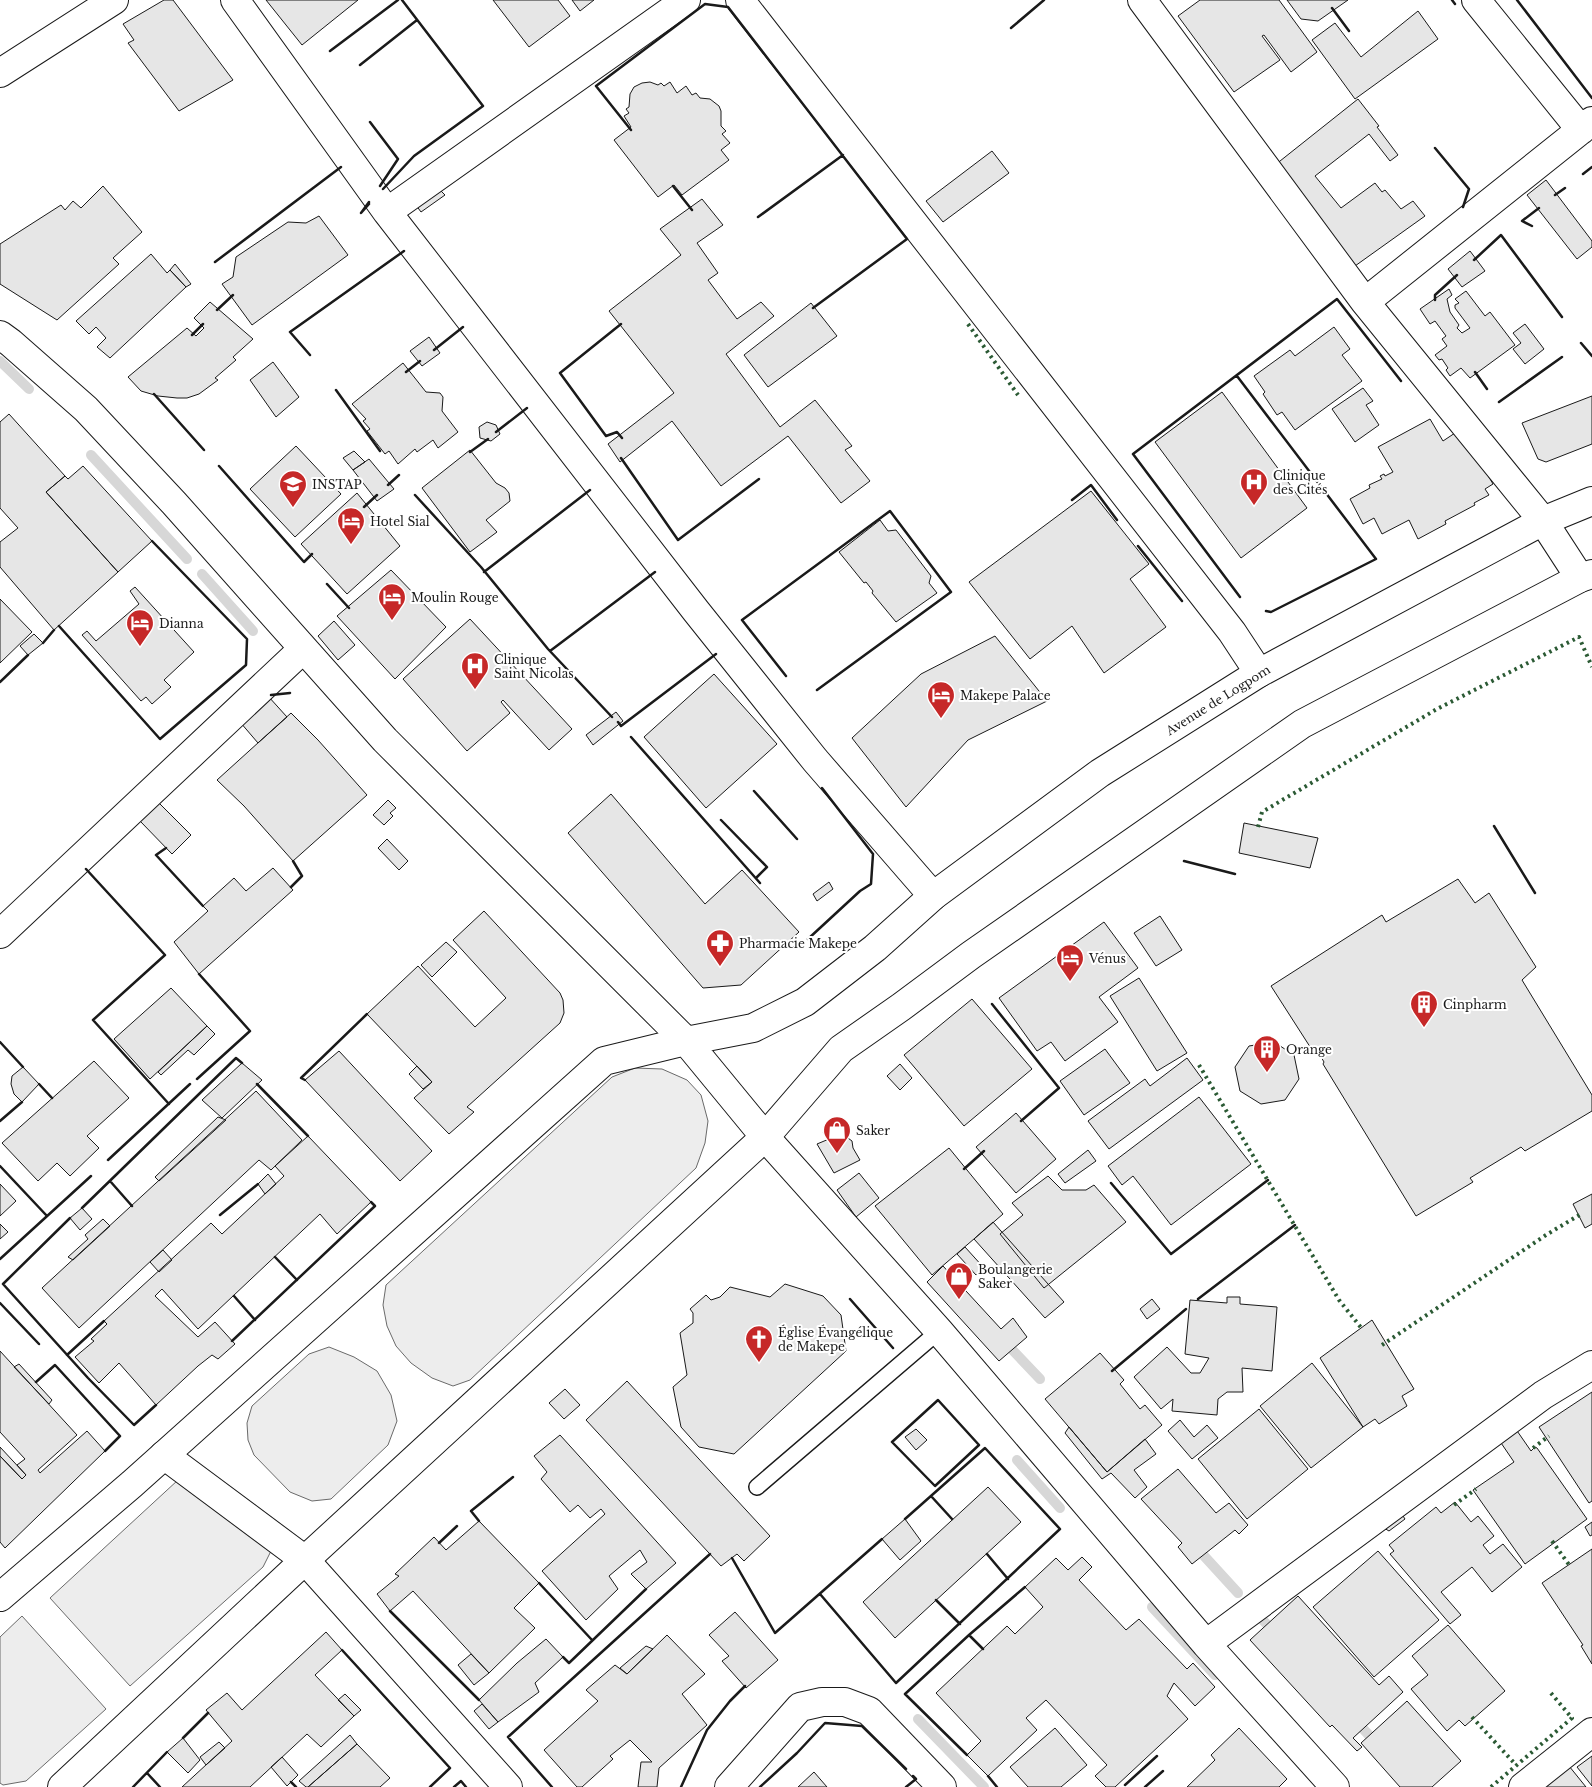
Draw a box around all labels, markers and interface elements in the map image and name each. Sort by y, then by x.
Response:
hospital icon: Clinique des Cités [1239,467,1269,506]
place label: Clinique des Cités [1273,468,1327,497]
school or university icon: INSTAP [278,469,308,508]
place label: INSTAP [312,477,362,492]
hotel icon: Hotel Sial [336,506,366,545]
place label: Hotel Sial [370,514,430,529]
hotel icon: Moulin Rouge [377,582,407,621]
place label: Moulin Rouge [411,590,499,605]
hotel icon: Dianna [125,608,155,647]
place label: Dianna [159,616,204,631]
hospital icon: Clinique Saint Nicolas [460,651,490,690]
place label: Clinique Saint Nicolas [494,652,574,681]
street label: Avenue de Logpom [1162,662,1273,739]
hotel icon: Makepe Palace [926,680,956,719]
place label: Makepe Palace [960,688,1051,703]
pharmacy icon: Pharmacie Makepe [705,928,735,967]
place label: Pharmacie Makepe [739,936,857,951]
hotel icon: Vénus [1055,943,1085,982]
place label: Vénus [1088,951,1126,966]
building icon: Cinpharm [1409,989,1439,1028]
place label: Cinpharm [1443,997,1507,1012]
building icon: Orange [1252,1034,1282,1073]
place label: Orange [1286,1042,1332,1057]
shop icon: Saker [822,1115,852,1154]
place label: Saker [856,1123,890,1138]
shop icon: Boulangerie Saker [944,1261,974,1300]
place label: Boulangerie Saker [978,1262,1053,1291]
church icon: Église Évangélique de Makepe [744,1324,774,1363]
place label: Église Évangélique de Makepe [778,1324,893,1354]

